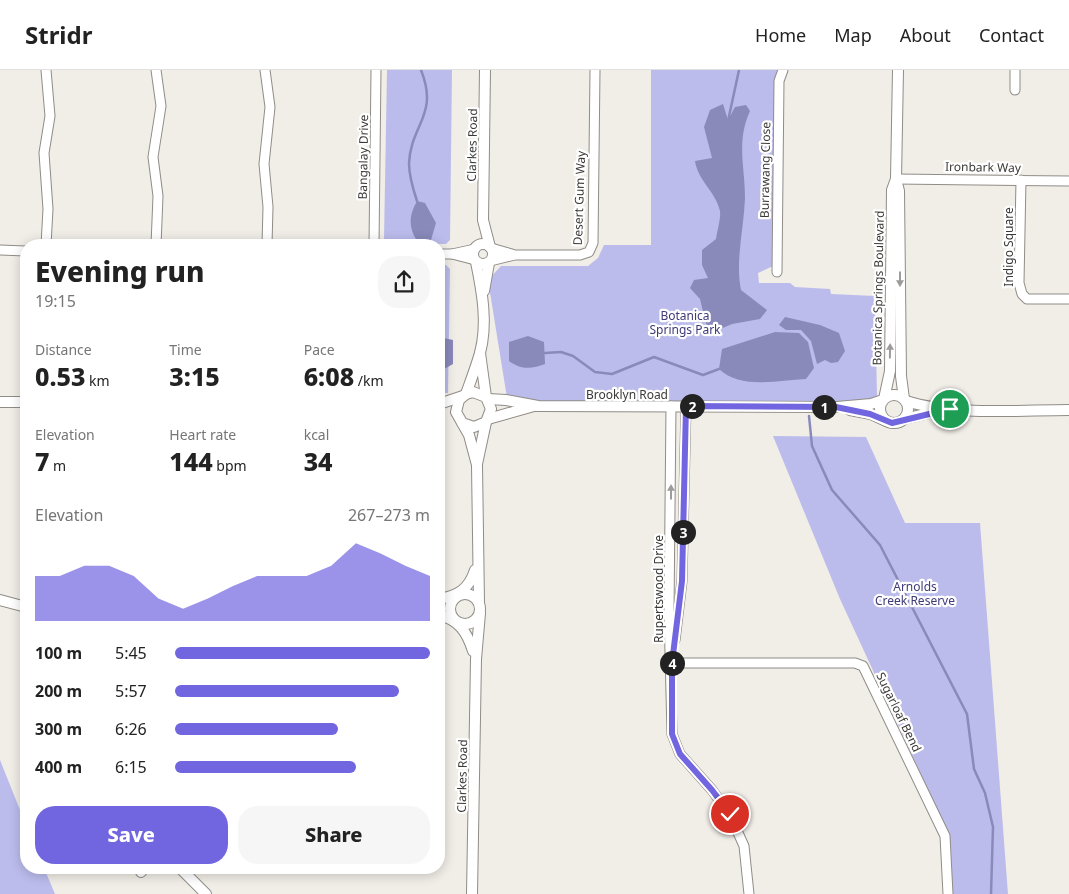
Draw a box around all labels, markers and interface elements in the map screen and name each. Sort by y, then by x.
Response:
text: Stridr [25,18,92,51]
text: Home [755,23,806,47]
text: Map [834,23,872,47]
text: About [900,23,951,47]
text: Contact [979,23,1044,47]
street label: Clarkes Road [463,108,481,182]
street label: Bangalay Drive [354,114,372,200]
street label: Burrawang Close [756,122,774,218]
street label: Desert Gum Way [569,149,589,246]
street label: Ironbark Way [945,158,1022,176]
street label: Indigo Square [1000,207,1017,287]
street label: Botanica Springs Boulevard [868,210,888,366]
text: Evening run [35,252,204,290]
button: share [378,256,430,308]
one-way arrow [896,272,904,288]
text: 19:15 [35,290,76,312]
park label: Botanica Springs Park [649,307,721,338]
text: Distance [35,340,92,359]
text: Time [169,340,202,359]
text: Pace [304,340,335,359]
one-way arrow [886,342,894,358]
text: 0.53 [35,359,85,393]
text: 3:15 [169,359,220,393]
text: 6:08 [304,359,354,393]
text: km [85,371,110,390]
text: /km [354,371,384,390]
street label: Brooklyn Road [586,386,668,403]
pin [929,388,971,430]
pin: 2 [680,394,704,418]
pin: 1 [812,394,836,420]
icon: arrive [936,395,964,423]
text: 2 [688,397,697,416]
text: 1 [820,398,829,417]
text: Elevation [35,425,95,444]
text: Heart rate [169,425,236,444]
text: kcal [304,425,329,444]
text: 7 [35,444,49,478]
text: 144 [169,444,213,478]
text: 34 [304,444,333,478]
text: m [49,456,66,475]
text: bpm [213,456,247,475]
one-way arrow [667,483,675,499]
text: Elevation [35,504,103,526]
text: 267–273 m [348,504,430,526]
pin: 3 [670,520,696,544]
text: 3 [679,523,688,542]
street label: Rupertswood Drive [650,535,667,643]
park label: Arnolds Creek Reserve [875,578,955,609]
text: 100 m [35,642,82,664]
text: 5:45 [115,642,147,664]
pin: 4 [660,650,684,676]
text: 4 [668,654,677,673]
street label: Sugarloaf Bend [872,669,926,755]
text: 200 m [35,680,82,702]
text: 5:57 [115,680,147,702]
text: 300 m [35,718,82,740]
text: 6:26 [115,718,147,740]
street label: Clarkes Road [453,739,471,813]
text: 400 m [35,756,82,778]
text: 6:15 [115,756,147,778]
pin [709,793,751,835]
icon: check [716,800,744,828]
button: Save [35,806,228,864]
button: Share [238,806,430,864]

